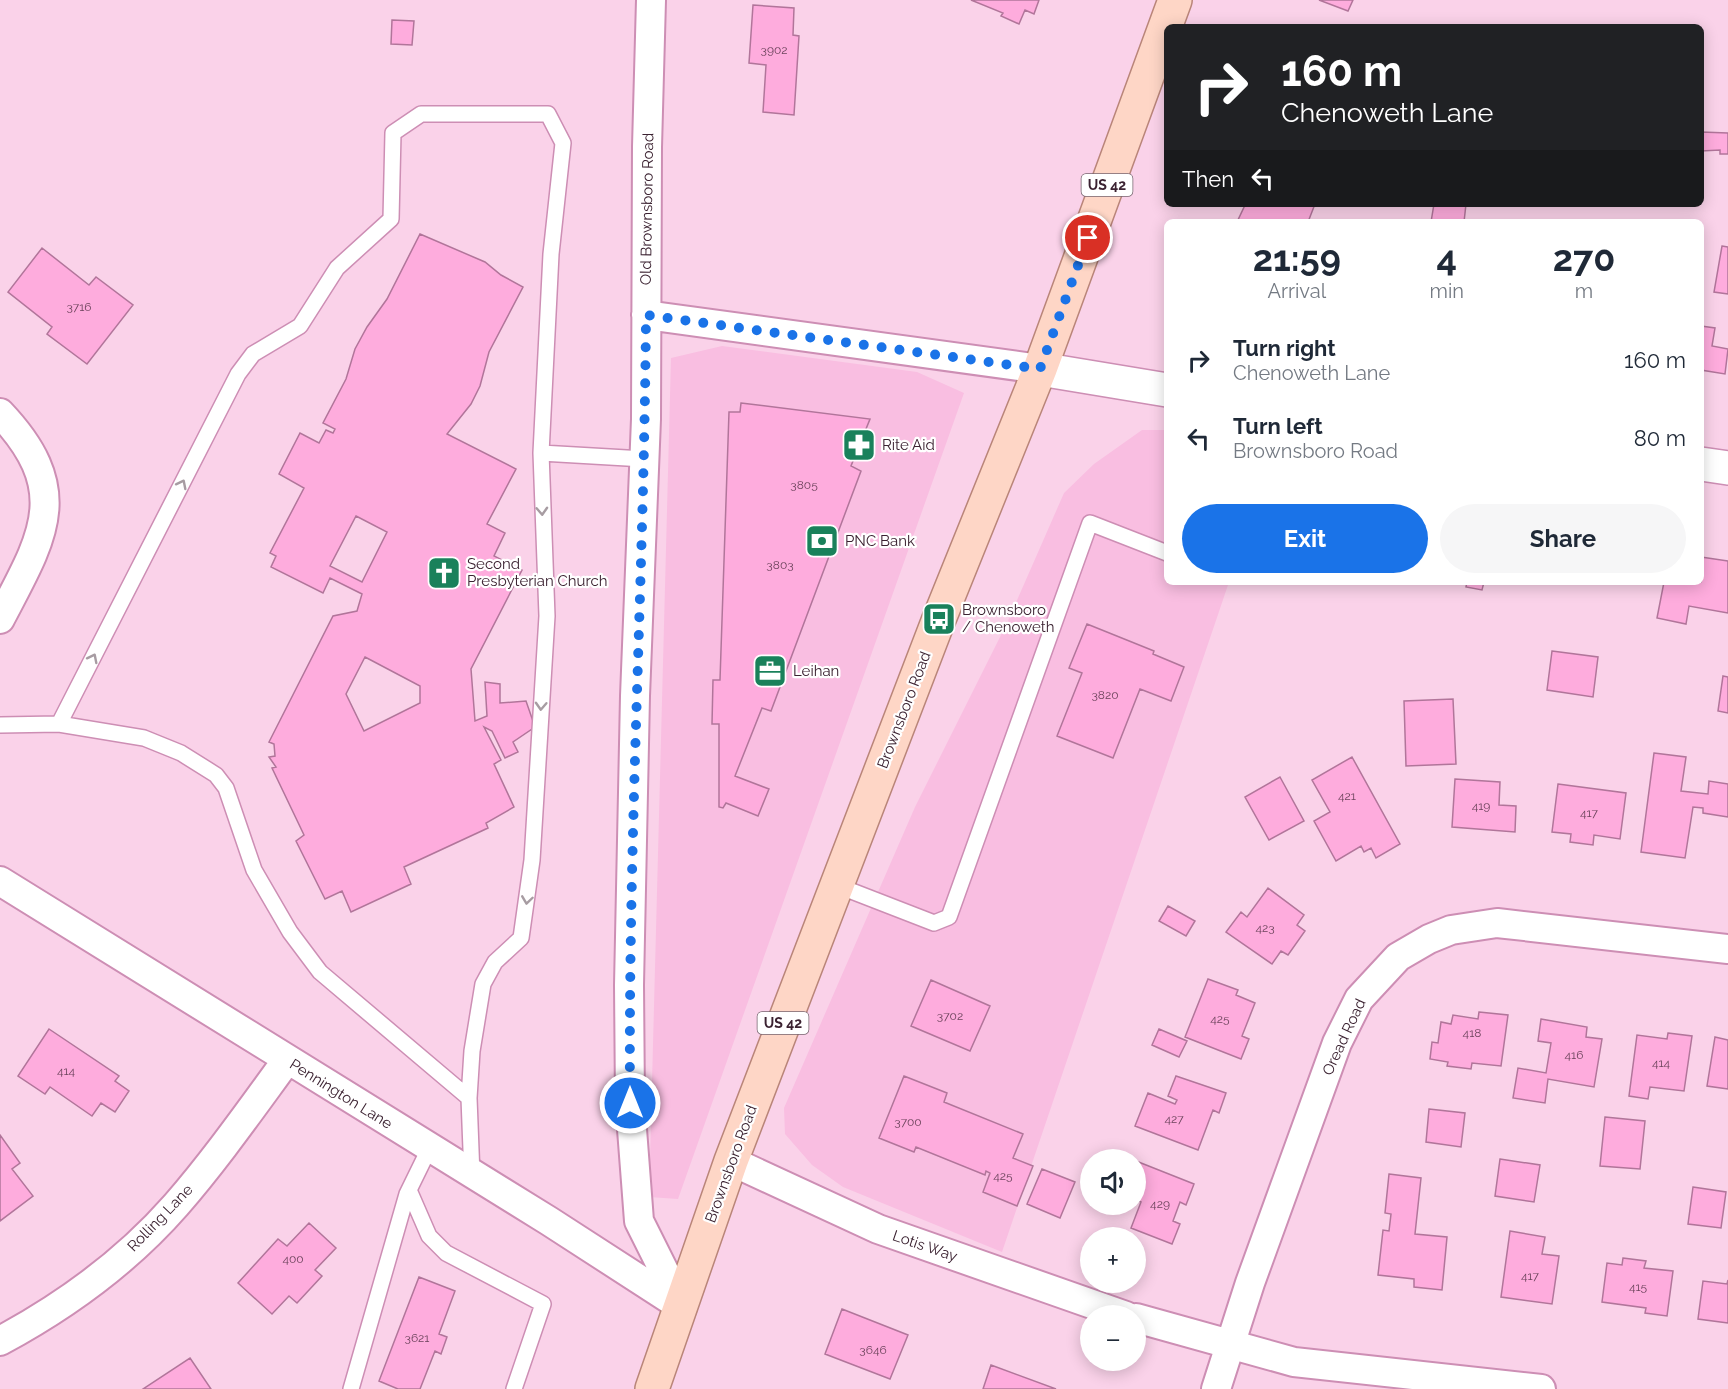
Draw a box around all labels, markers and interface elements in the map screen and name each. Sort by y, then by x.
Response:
house number: 3902 [760,43,788,57]
text: 160 m [1281,47,1402,96]
icon: right [1182,48,1260,126]
text: Chenoweth Lane [1281,97,1493,128]
street label: Old Brownsboro Road [637,133,657,285]
icon: left [1246,162,1279,195]
text: Then [1182,166,1234,192]
road number: US 42 [1082,174,1132,196]
pin [1062,212,1113,263]
icon: arrive [1071,221,1104,254]
text: 21:59 [1253,237,1341,279]
text: 4 [1436,237,1457,279]
text: 270 [1553,237,1615,279]
text: Arrival [1267,279,1326,303]
text: min [1430,279,1464,303]
text: m [1575,279,1593,303]
house number: 3716 [66,300,92,314]
text: Turn right [1233,335,1336,361]
icon: right [1182,344,1215,377]
text: 160 m [1624,347,1686,373]
text: Chenoweth Lane [1233,361,1390,385]
text: Turn left [1233,413,1323,439]
icon: left [1182,422,1215,455]
text: 80 m [1634,425,1686,451]
pharmacy icon: Rite Aid [841,427,877,463]
place label: Rite Aid [882,436,935,454]
text: Brownsboro Road [1233,439,1398,463]
house number: 3805 [790,478,818,492]
one-way arrow [174,479,186,490]
button: Exit [1182,504,1428,573]
button: Share [1440,504,1686,573]
one-way arrow [536,507,549,516]
bank icon: PNC Bank [804,523,840,559]
place label: PNC Bank [845,532,915,550]
church icon: Second Presbyterian Church [426,555,462,591]
place label: Second Presbyterian Church [467,555,607,590]
house number: 3803 [766,558,794,572]
bus stop icon: Brownsboro / Chenoweth [921,601,957,637]
place label: Brownsboro / Chenoweth [962,601,1055,636]
street label: Brownsboro Road [873,649,935,771]
one-way arrow [86,653,97,664]
office icon: Leihan [752,653,788,689]
place label: Leihan [793,662,839,680]
house number: 3820 [1091,688,1119,702]
one-way arrow [534,701,547,710]
house number: 421 [1338,789,1356,803]
house number: 419 [1472,799,1490,813]
house number: 417 [1580,806,1599,820]
one-way arrow [521,896,533,905]
house number: 423 [1255,921,1275,935]
street label: Oread Road [1318,996,1370,1078]
house number: 3702 [937,1009,963,1023]
road number: US 42 [758,1012,808,1034]
house number: 425 [1210,1012,1230,1026]
house number: 418 [1463,1026,1481,1040]
house number: 416 [1565,1048,1583,1062]
street label: Pennington Lane [286,1055,396,1133]
house number: 414 [1652,1056,1671,1070]
house number: 414 [57,1064,76,1078]
position arrow [598,1071,662,1135]
street label: Brownsboro Road [701,1103,761,1225]
house number: 427 [1164,1112,1184,1126]
house number: 3700 [894,1115,922,1129]
map controls [1080,1149,1146,1371]
button: sound [1080,1149,1146,1215]
house number: 425 [993,1169,1013,1183]
street label: Rolling Lane [124,1181,197,1255]
house number: 429 [1150,1197,1170,1211]
street label: Lotis Way [890,1227,960,1265]
button: + [1080,1227,1146,1293]
house number: 400 [282,1252,304,1266]
house number: 417 [1521,1269,1540,1283]
house number: 415 [1629,1280,1648,1294]
button: − [1080,1305,1146,1371]
house number: 3621 [404,1331,430,1345]
house number: 3646 [859,1343,887,1357]

